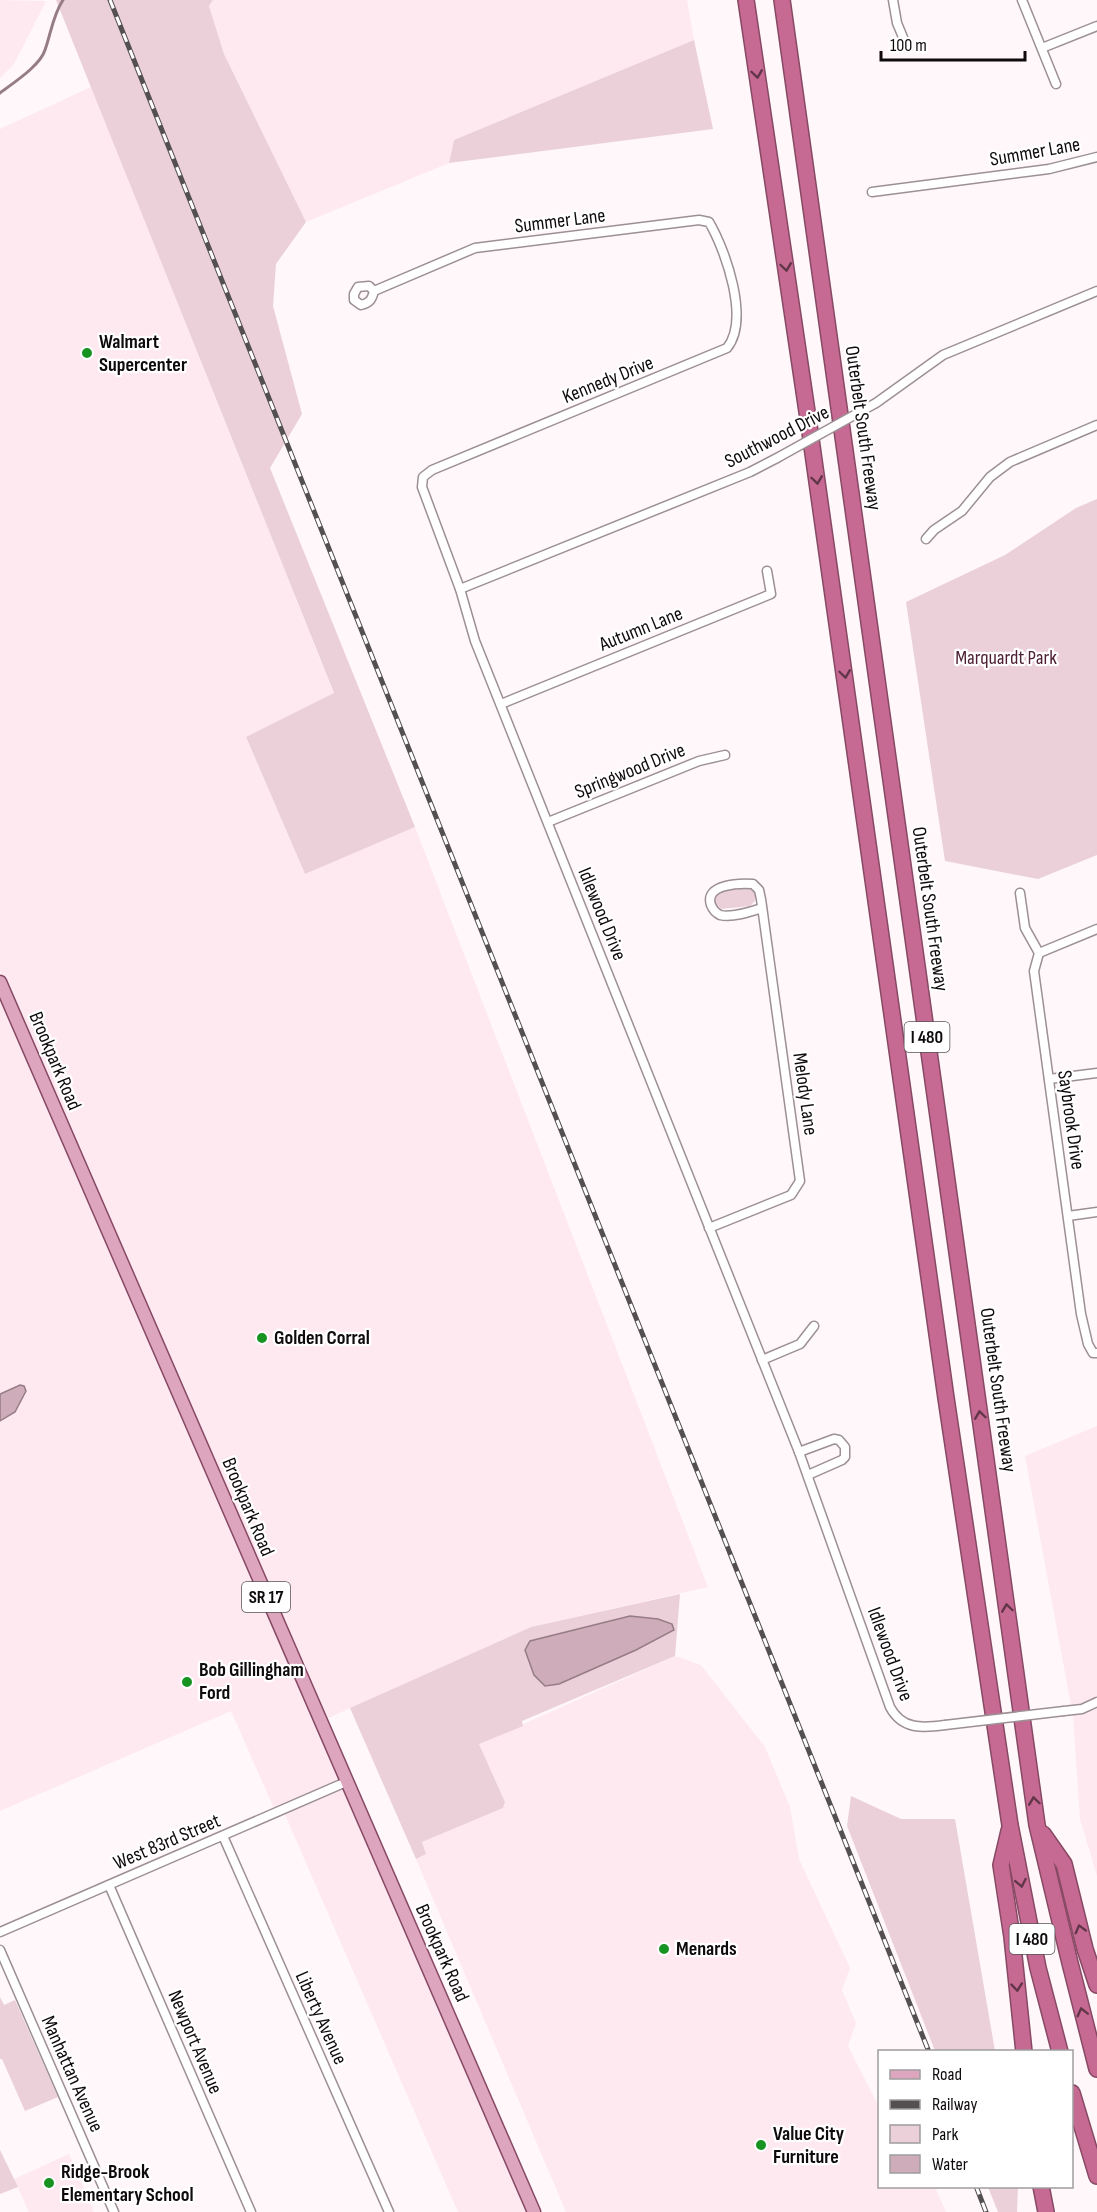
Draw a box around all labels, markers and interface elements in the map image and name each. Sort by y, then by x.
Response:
scale bar [881,24,1025,62]
text: 100 m [890,35,927,56]
one-way arrow [751,69,763,78]
street label: Summer Lane [988,132,1082,172]
street label: Summer Lane [513,204,607,238]
one-way arrow [779,262,791,271]
place label: Walmart Supercenter [99,330,187,377]
street label: Outerbelt South Freeway [840,344,886,512]
marker: Walmart Supercenter [80,346,94,360]
street label: Kennedy Drive [559,351,657,409]
street label: Southwood Drive [721,400,833,474]
one-way arrow [811,476,823,485]
street label: Autumn Lane [595,601,686,657]
park label: Marquardt Park [955,646,1057,670]
one-way arrow [838,669,850,678]
street label: Springwood Drive [571,738,689,804]
street label: Outerbelt South Freeway [907,825,953,993]
street label: Idlewood Drive [572,864,632,964]
street label: Brookpark Road [24,1008,86,1114]
road number: I 480 [904,1022,950,1052]
street label: Melody Lane [787,1051,823,1137]
street label: Saybrook Drive [1052,1069,1090,1171]
street label: Outerbelt South Freeway [975,1306,1021,1474]
place label: Golden Corral [274,1326,370,1350]
marker: Golden Corral [255,1331,269,1345]
one-way arrow [975,1411,987,1420]
street label: Brookpark Road [217,1454,279,1560]
road number: SR 17 [242,1582,290,1612]
street label: Idlewood Drive [862,1604,918,1704]
one-way arrow [1002,1604,1014,1613]
place label: Bob Gillingham Ford [199,1658,304,1705]
marker: Bob Gillingham Ford [180,1675,194,1689]
one-way arrow [1029,1797,1041,1806]
street label: West 83rd Street [110,1809,224,1875]
one-way arrow [1014,1878,1027,1888]
street label: Brookpark Road [410,1900,474,2006]
road number: I 480 [1010,1924,1054,1954]
one-way arrow [1075,1924,1087,1935]
place label: Menards [676,1937,737,1961]
marker: Menards [657,1942,671,1956]
street label: Liberty Avenue [290,1968,352,2068]
one-way arrow [1010,1982,1023,1991]
street label: Newport Avenue [162,1987,228,2097]
one-way arrow [1076,2007,1089,2017]
street label: Manhattan Avenue [36,2012,108,2136]
legend [878,2050,1073,2188]
text: Road [932,2064,962,2085]
text: Railway [932,2094,977,2115]
place label: Value City Furniture [773,2122,845,2169]
text: Park [932,2124,958,2145]
marker: Value City Furniture [754,2138,768,2152]
text: Water [932,2154,968,2175]
place label: Ridge-Brook Elementary School [61,2160,194,2207]
marker: Ridge-Brook Elementary School [42,2176,56,2190]

